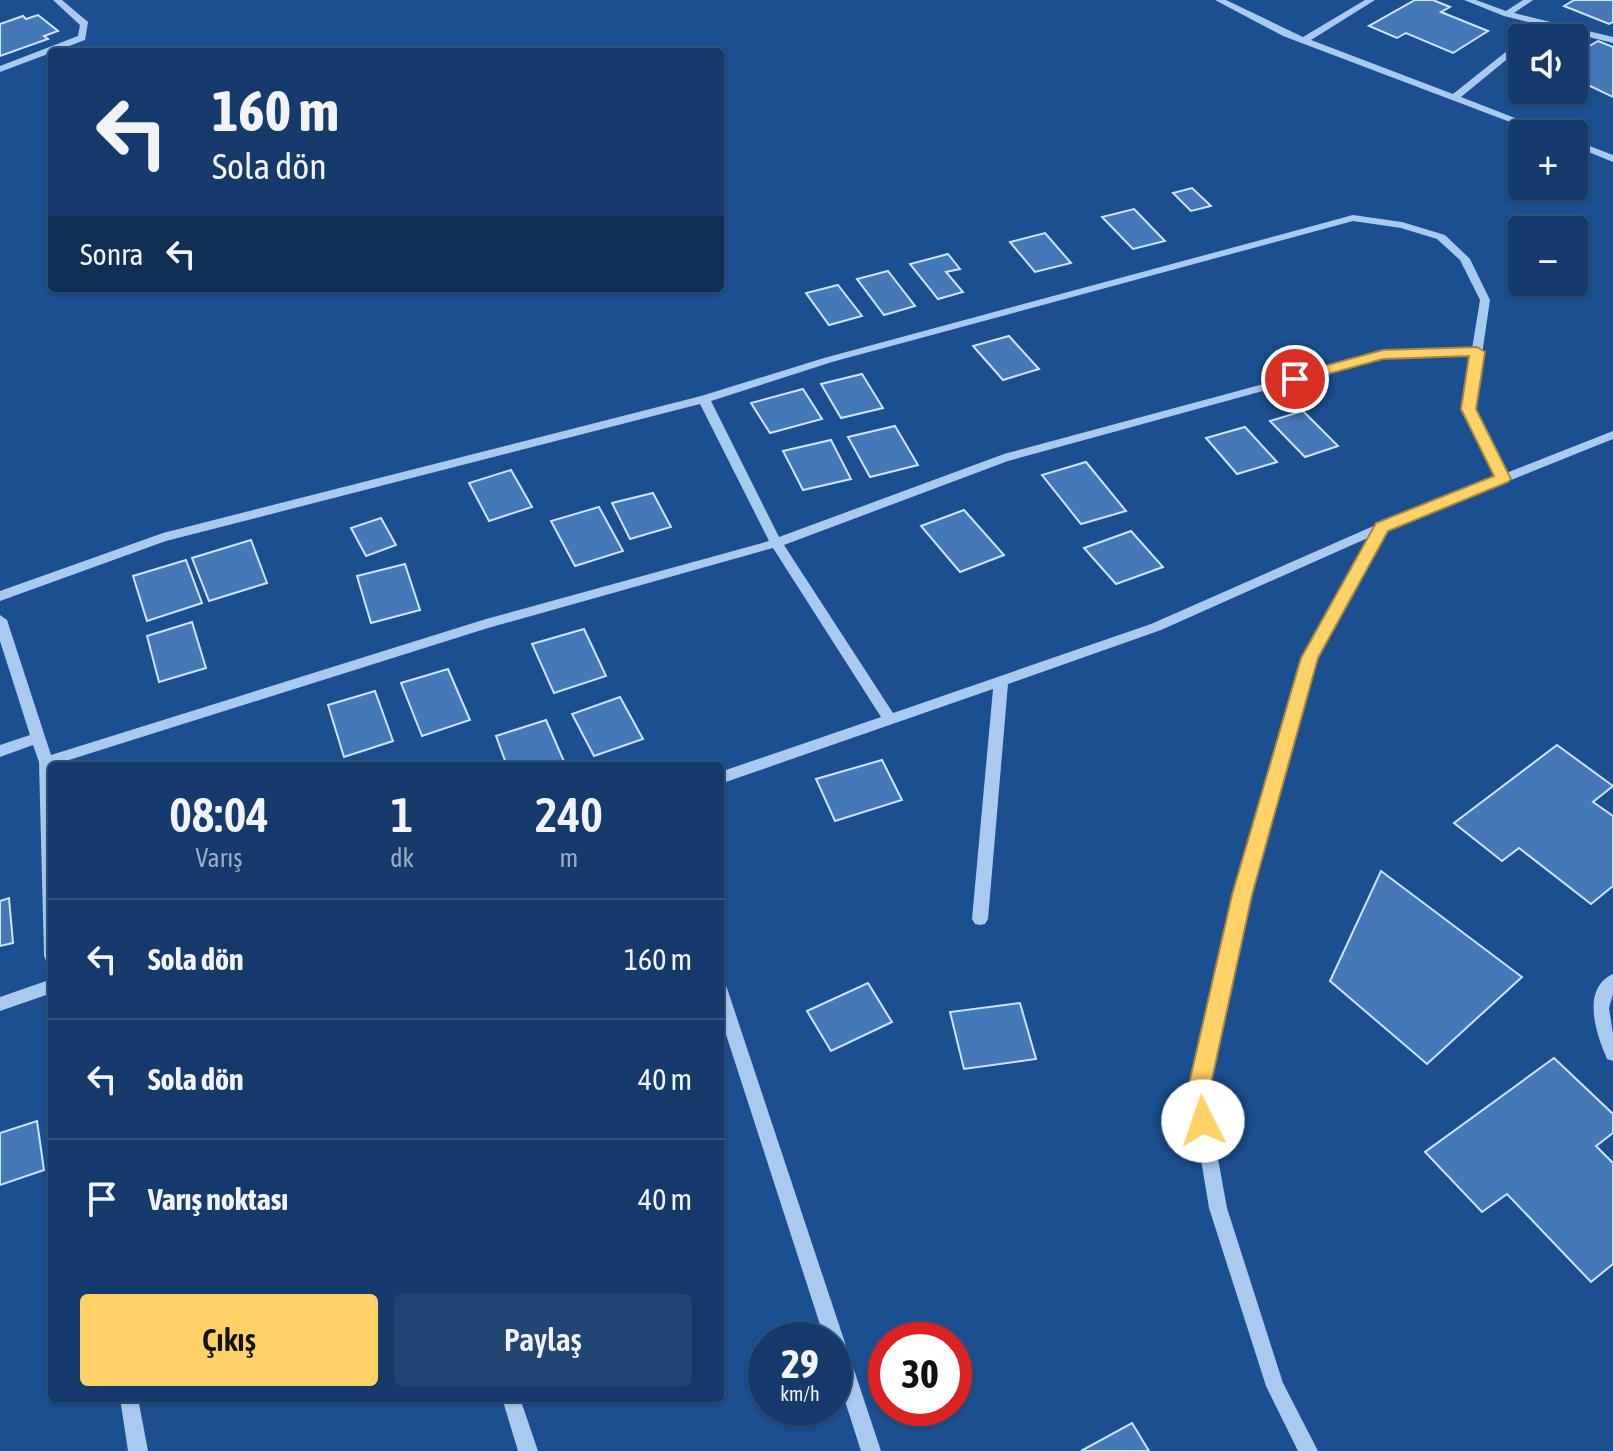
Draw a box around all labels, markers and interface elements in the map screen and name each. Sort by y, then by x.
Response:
map controls [1508,24,1588,296]
button: sound [1508,24,1588,104]
text: 160 m [212,79,339,143]
icon: left [80,80,184,184]
button: + [1508,120,1588,200]
text: Sola dön [212,145,327,187]
button: − [1508,216,1588,296]
icon: left [159,232,203,276]
text: Sonra [80,237,143,271]
pin [1261,345,1329,413]
icon: arrive [1273,357,1317,401]
text: 08:04 [169,787,269,842]
text: 1 [391,787,413,842]
text: 240 [535,787,603,842]
text: Varış [196,843,243,873]
text: dk [390,843,414,873]
text: m [560,843,578,873]
icon: left [80,937,124,981]
text: Sola dön [148,942,244,976]
text: 160 m [624,942,692,976]
icon: left [80,1057,124,1101]
text: Sola dön [148,1062,244,1096]
text: 40 m [638,1062,692,1096]
position arrow [1161,1079,1245,1163]
icon: arrive [80,1177,124,1221]
text: Varış noktası [148,1182,288,1216]
text: 40 m [638,1182,692,1216]
button: Çıkış [80,1294,378,1386]
button: Paylaş [394,1294,692,1386]
speed limit sign: 30 [868,1322,972,1426]
text: 29 [781,1341,819,1386]
text: km/h [780,1382,820,1405]

